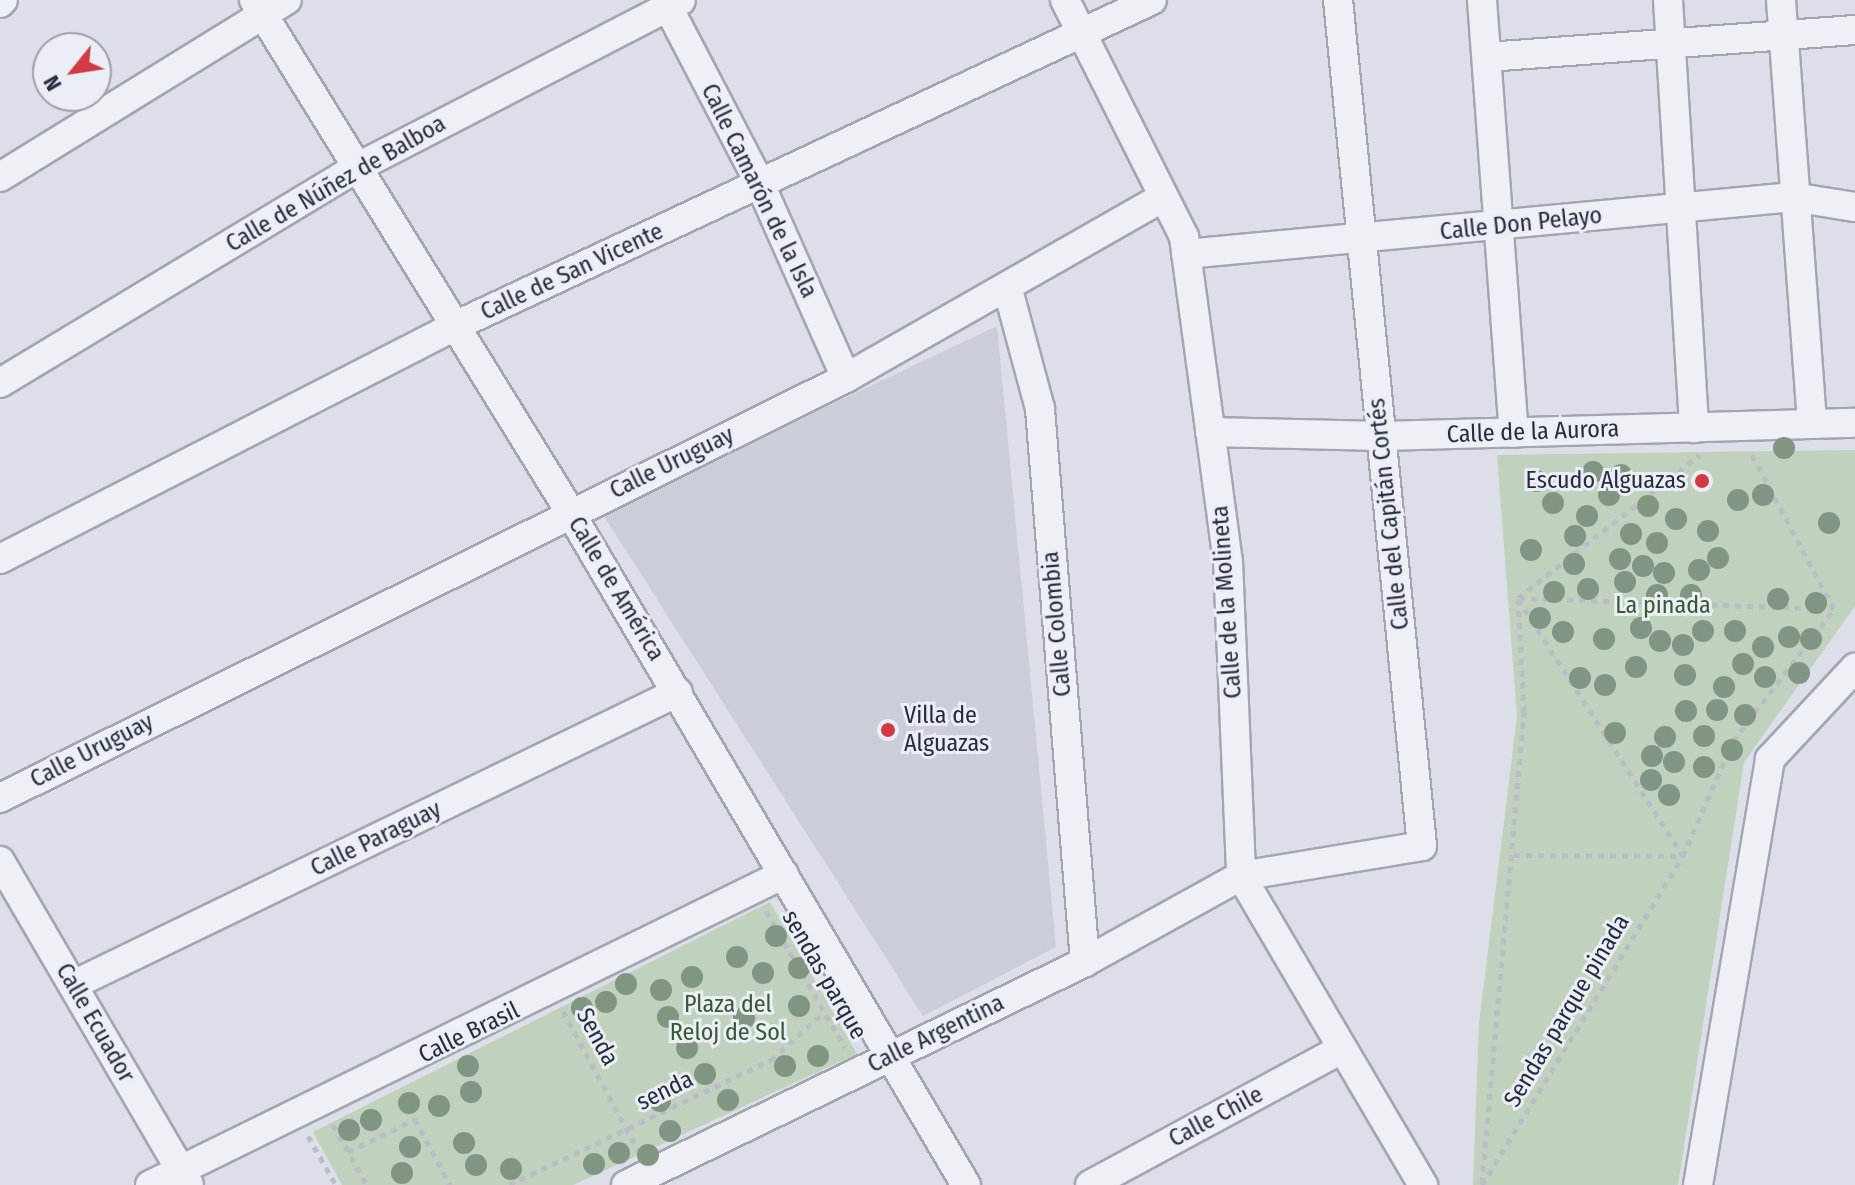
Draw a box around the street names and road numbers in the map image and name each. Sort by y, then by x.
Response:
street label: Calle Camarón de la Isla [695,79,823,303]
street label: Calle de Núñez de Balboa [221,109,451,259]
street label: Calle Don Pelayo [1438,201,1604,247]
street label: Calle de San Vicente [476,217,668,327]
street label: Calle del Capitán Cortés [1363,397,1415,631]
street label: Calle de la Aurora [1446,415,1620,449]
street label: Calle Uruguay [605,421,739,505]
street label: Calle de la Molineta [1206,504,1248,700]
street label: Calle de América [562,512,670,666]
street label: Calle Colombia [1036,550,1078,698]
street label: Calle Uruguay [26,708,158,794]
street label: Calle Paraguay [306,795,446,883]
street label: sendas parque [775,905,873,1045]
street label: Sendas parque pinada [1498,909,1636,1113]
street label: Calle Ecuador [49,958,141,1088]
street label: Calle Argentina [863,989,1009,1079]
street label: Calle Brasil [414,996,524,1070]
street label: Senda [570,1003,624,1071]
street label: senda [632,1065,698,1117]
street label: Calle Chile [1164,1080,1268,1154]

